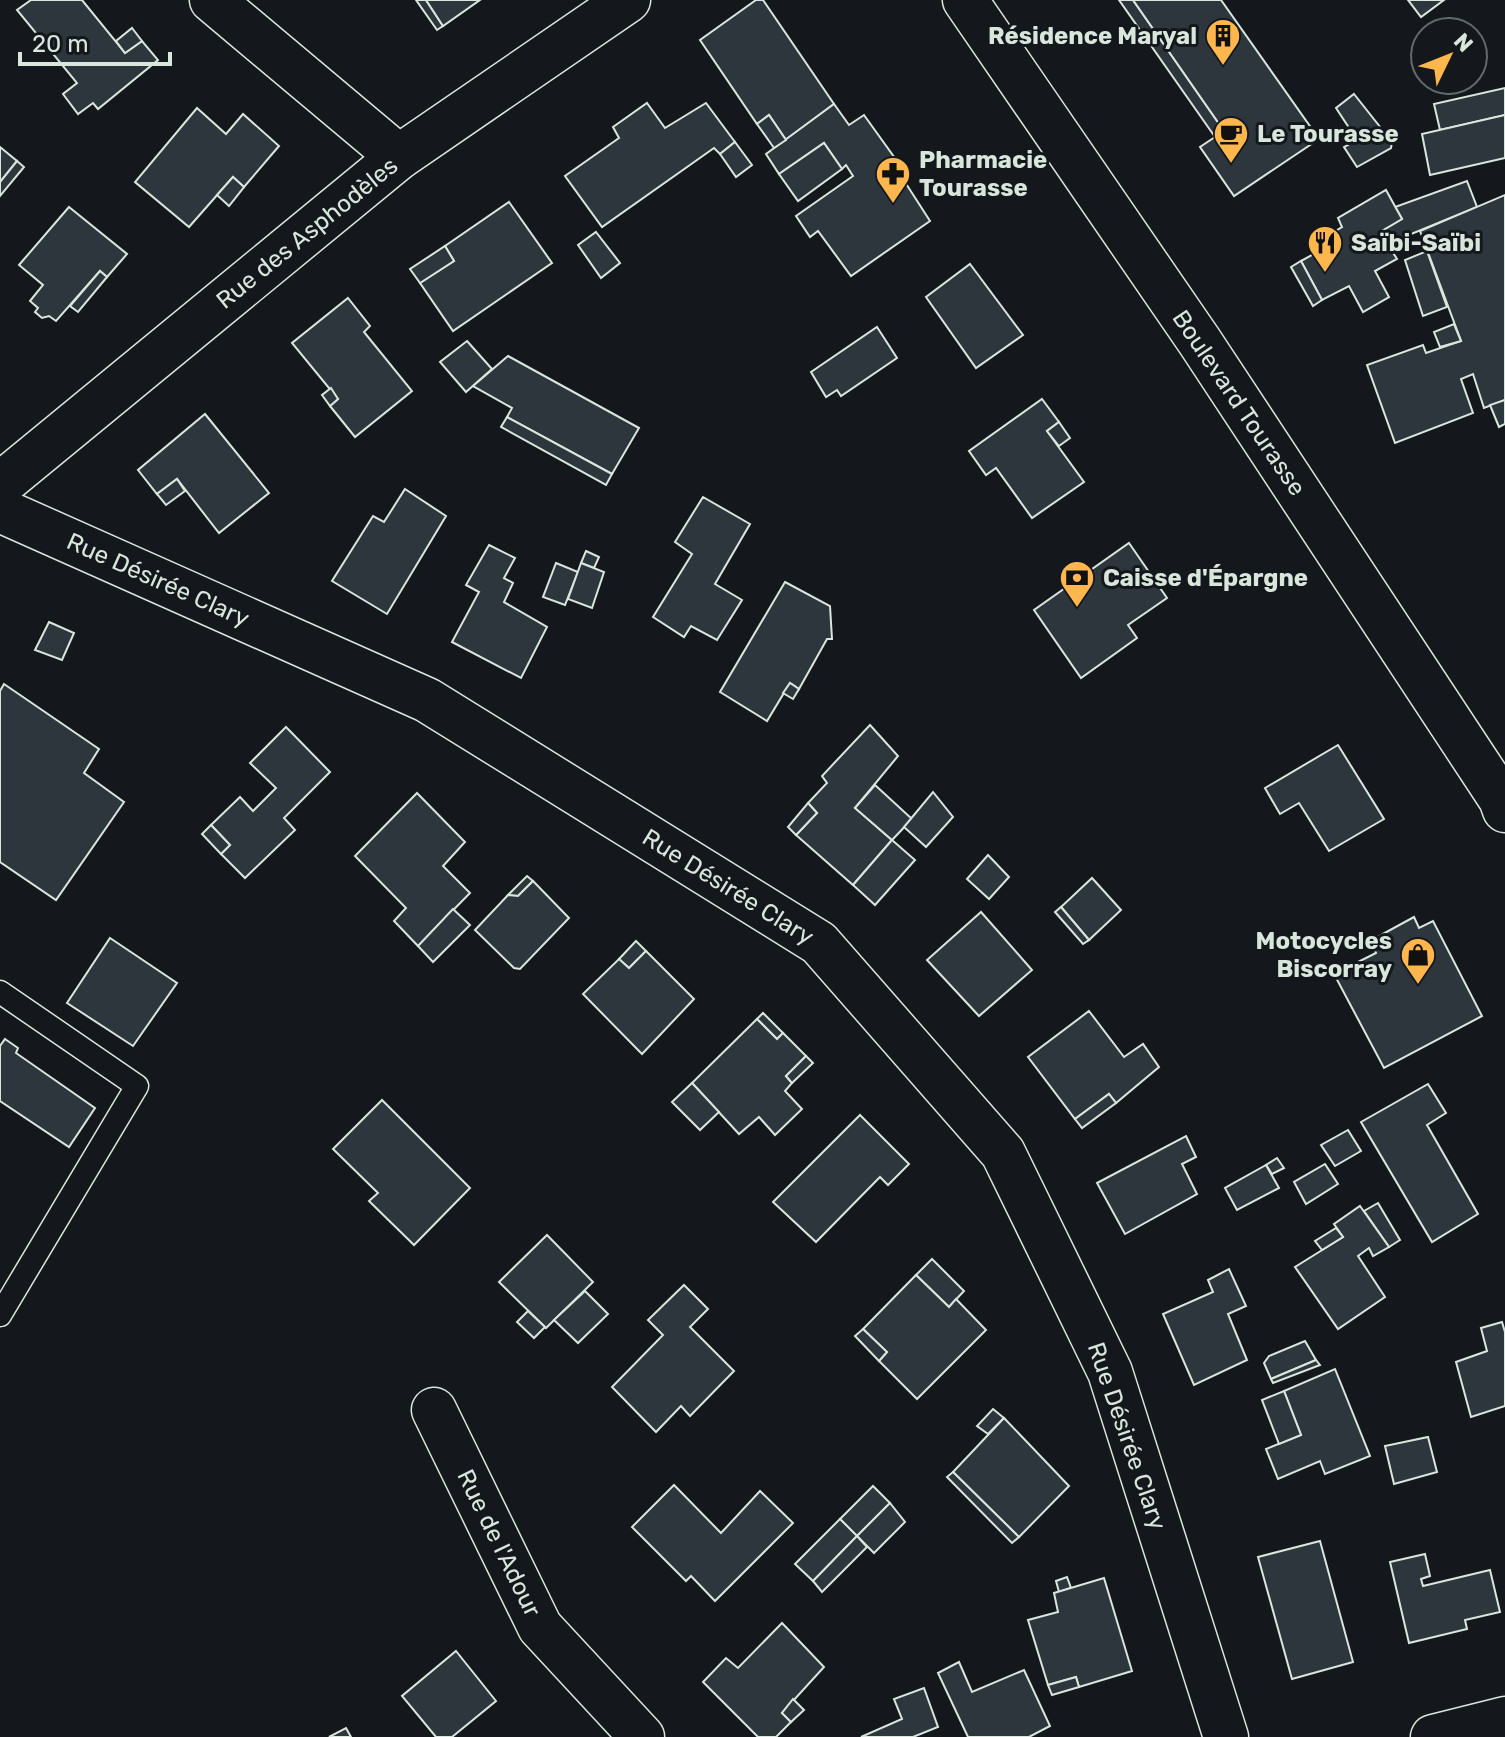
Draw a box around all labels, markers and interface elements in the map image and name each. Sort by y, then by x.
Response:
scale bar [20,16,170,66]
north arrow [1409,16,1489,96]
building icon: Résidence Maryal [1204,17,1242,67]
place label: Résidence Maryal [988,22,1197,50]
text: N [1448,28,1479,58]
text: 20 m [32,30,89,58]
cafe icon: Le Tourasse [1212,115,1250,165]
place label: Le Tourasse [1257,120,1399,148]
place label: Pharmacie Tourasse [919,146,1047,202]
street label: Rue des Asphodèles [211,151,403,315]
pharmacy icon: Pharmacie Tourasse [874,155,912,205]
restaurant icon: Saïbi-Saïbi [1306,224,1344,274]
place label: Saïbi-Saïbi [1351,229,1481,257]
street label: Boulevard Tourasse [1167,305,1311,501]
street label: Rue Désirée Clary [63,527,253,633]
bank icon: Caisse d'Épargne [1058,559,1096,609]
place label: Caisse d'Épargne [1103,564,1308,592]
street label: Rue Désirée Clary [637,823,819,951]
place label: Motocycles Biscorray [1256,927,1392,983]
shop icon: Motocycles Biscorray [1399,936,1437,986]
street label: Rue Désirée Clary [1082,1339,1172,1533]
street label: Rue de l'Adour [451,1465,547,1621]

